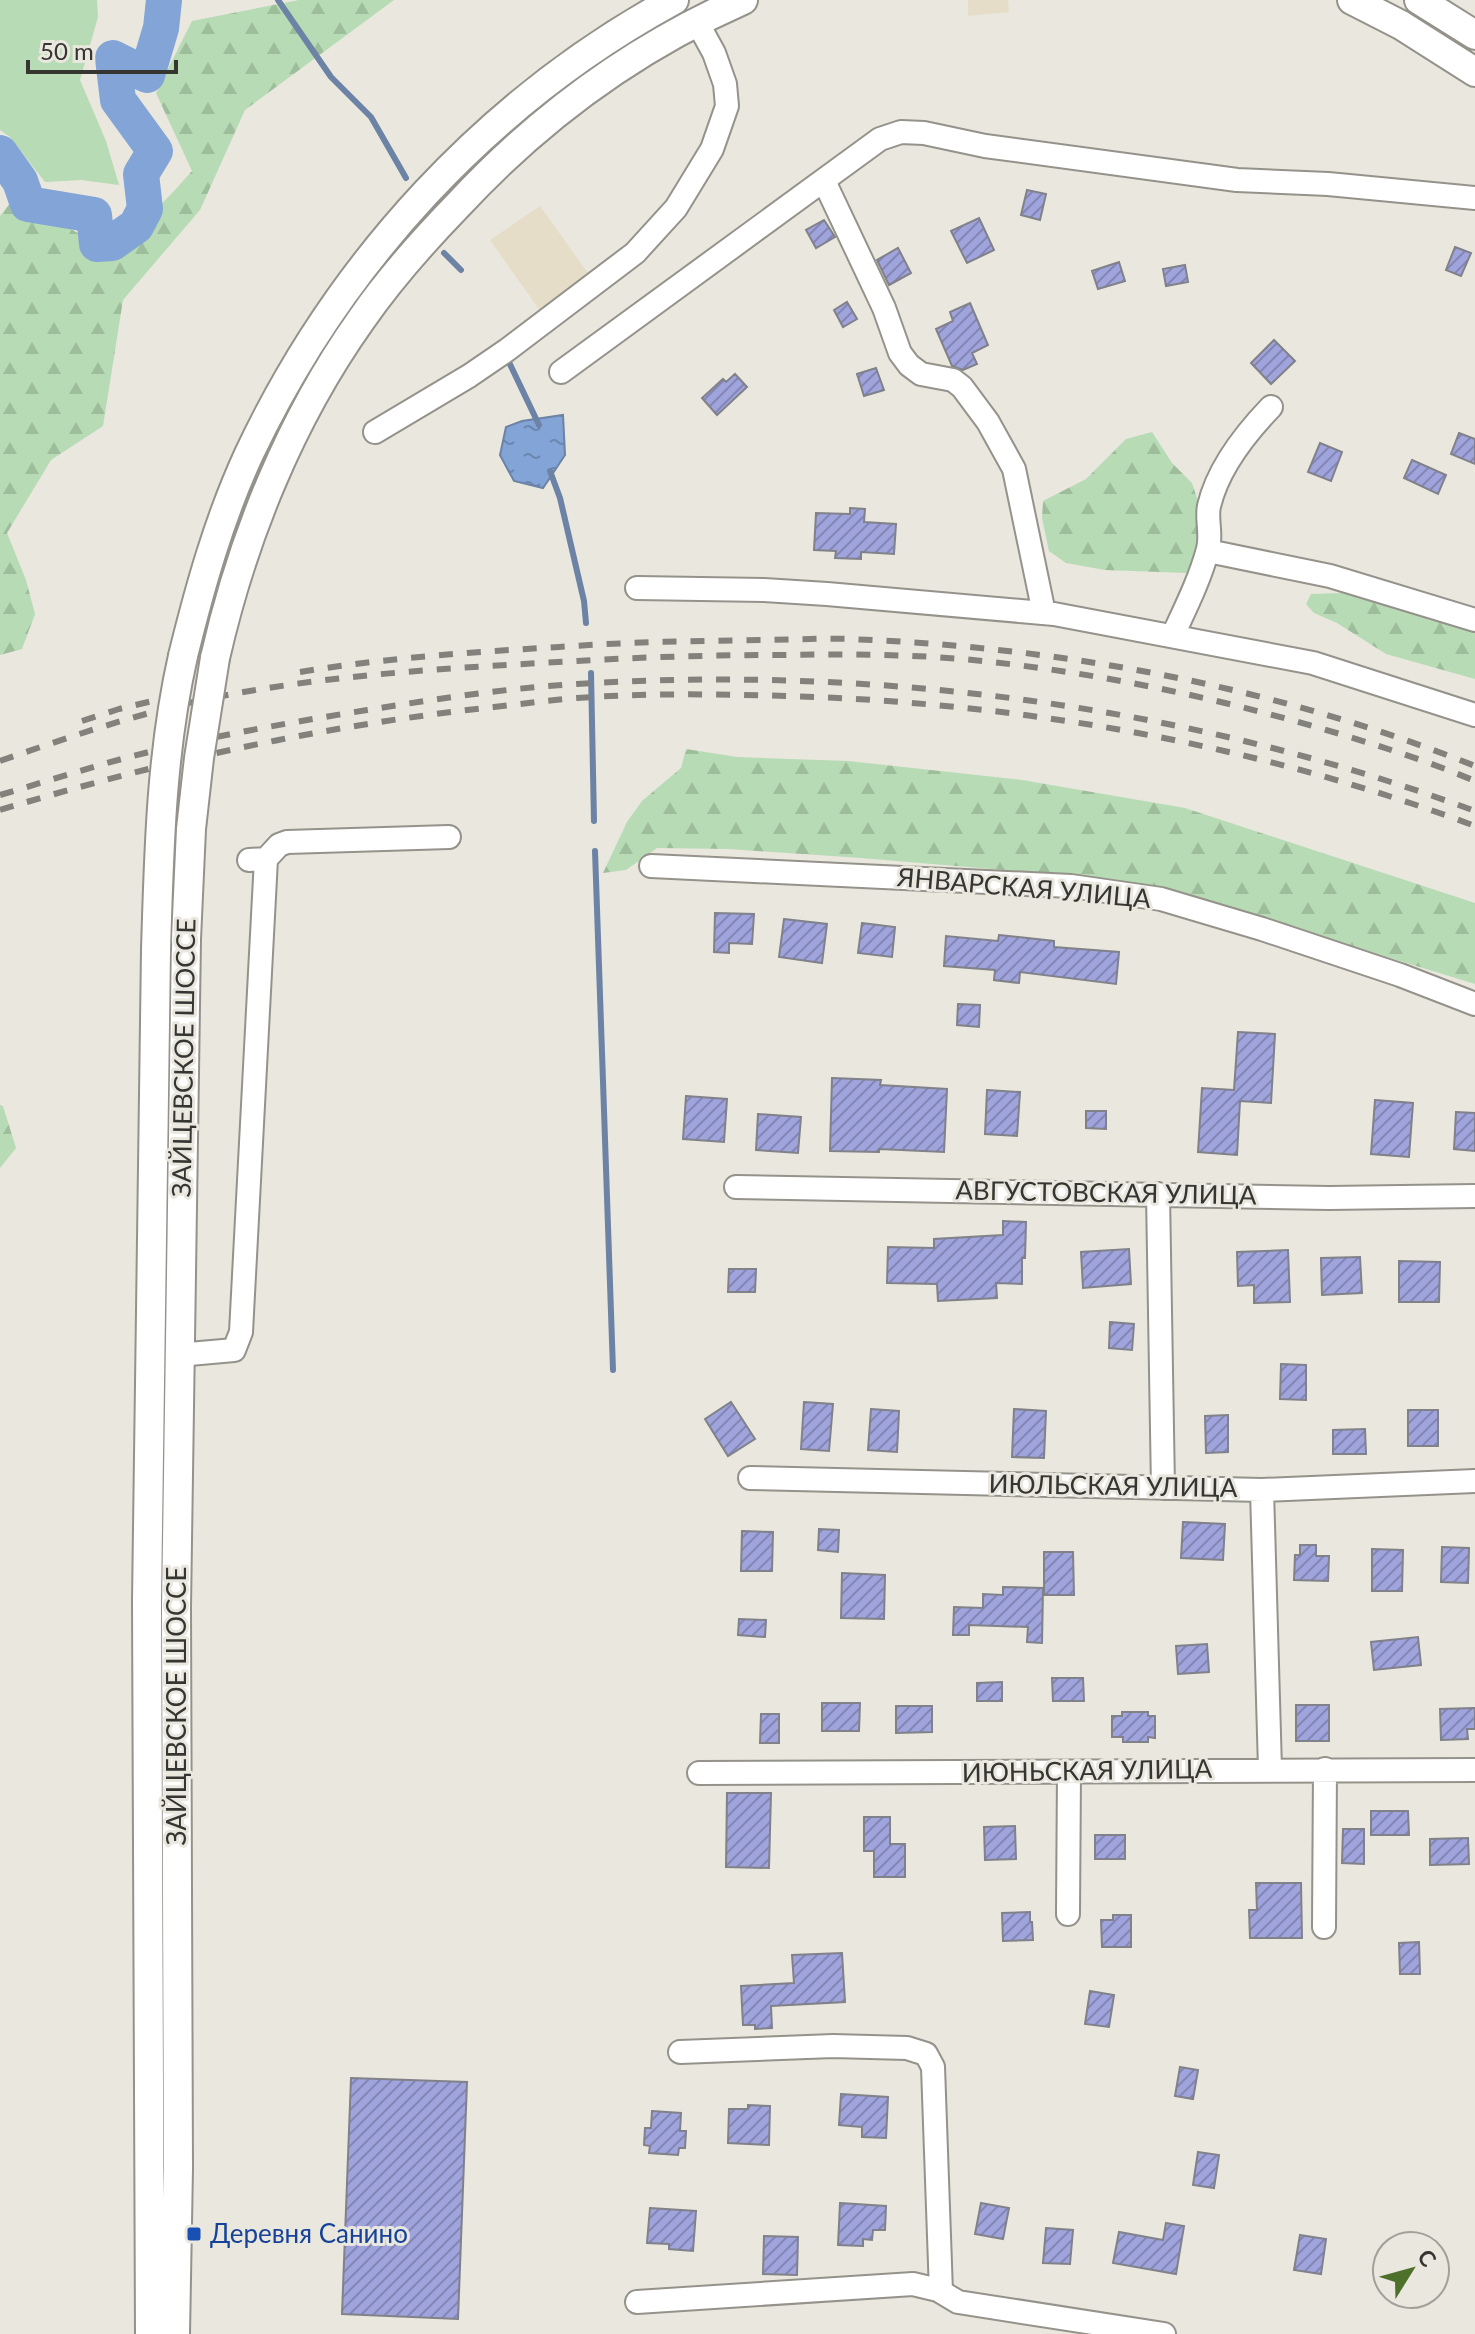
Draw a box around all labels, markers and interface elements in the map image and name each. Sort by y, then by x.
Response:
scale bar [28,24,176,74]
text: 50 m [40,36,94,65]
street label: ЯНВАРСКАЯ УЛИЦА [895,860,1153,914]
street label: ЗАЙЦЕВСКОЕ ШОССЕ [165,918,201,1198]
street label: АВГУСТОВСКАЯ УЛИЦА [955,1173,1257,1211]
street label: ИЮЛЬСКАЯ УЛИЦА [988,1467,1238,1503]
street label: ЗАЙЦЕВСКОЕ ШОССЕ [160,1567,192,1845]
street label: ИЮНЬСКАЯ УЛИЦА [962,1752,1213,1788]
place label: Деревня Санино [210,2217,408,2249]
marker: Деревня Санино [185,2225,203,2243]
north arrow [1371,2230,1451,2310]
text: С [1412,2244,1443,2272]

